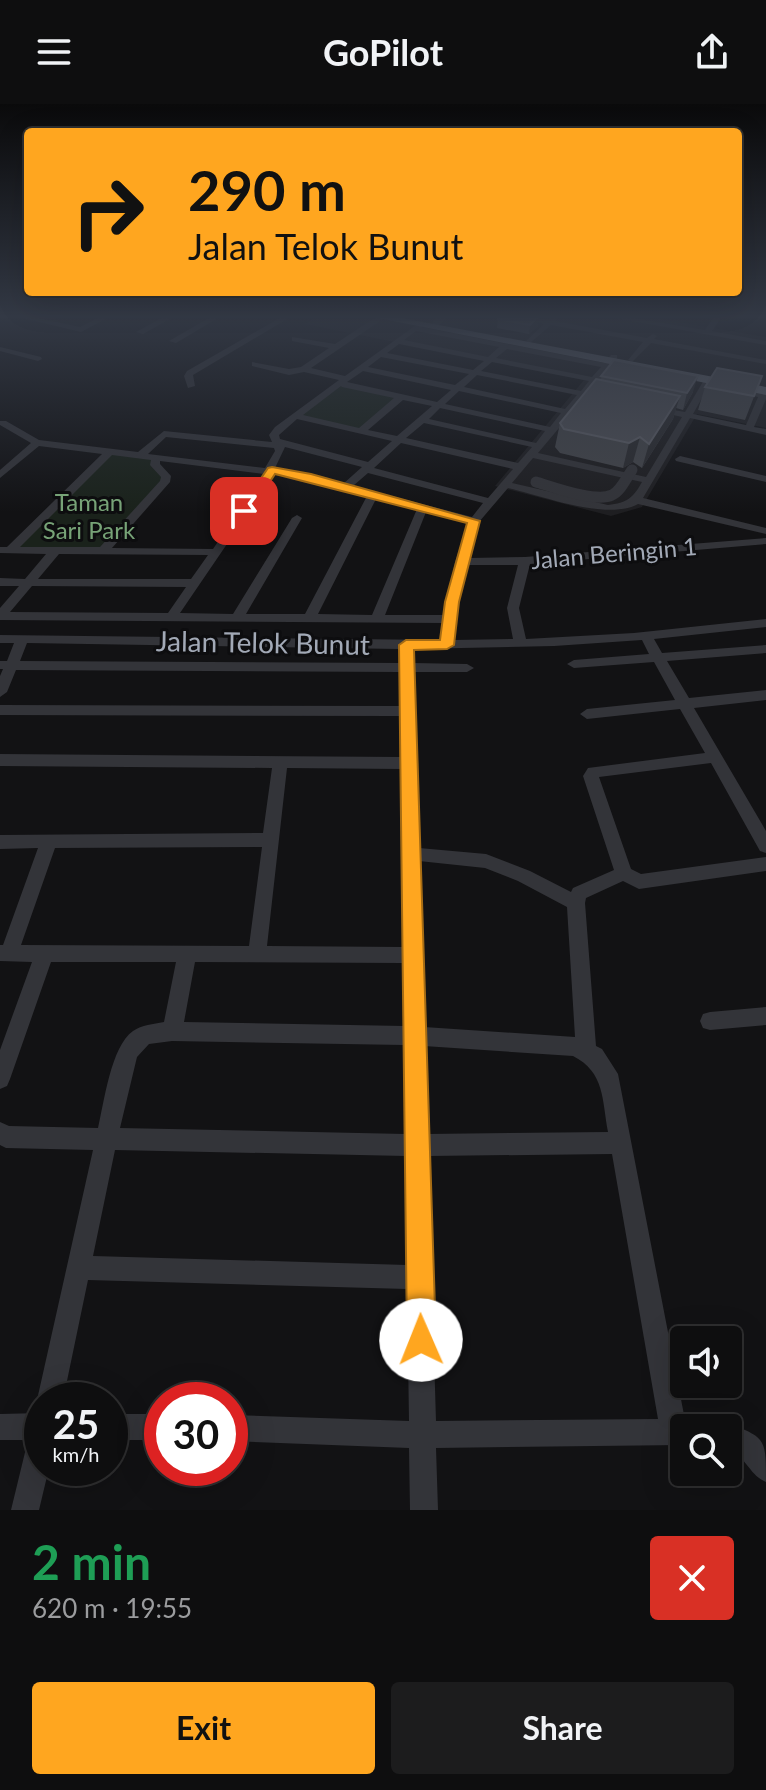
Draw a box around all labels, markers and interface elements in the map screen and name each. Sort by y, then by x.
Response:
icon: menu [32,30,76,74]
text: GoPilot [323,30,443,74]
icon: share [690,30,734,74]
text: 290 m [188,156,346,223]
icon: right [56,160,160,264]
text: Jalan Telok Bunut [188,224,463,268]
pin [210,477,278,545]
park label: Taman Sari Park [43,487,136,544]
icon: arrive [222,489,266,533]
street label: Jalan Beringin 1 [530,531,698,574]
street label: Jalan Telok Bunut [156,623,370,661]
position arrow [379,1298,463,1382]
map controls [670,1326,742,1486]
button: sound [670,1326,742,1398]
speed limit sign: 30 [144,1382,248,1486]
text: 25 [53,1400,99,1448]
button: search [670,1414,742,1486]
text: km/h [53,1442,99,1466]
text: 2 min [32,1533,151,1590]
button: close [650,1536,734,1620]
text: 620 m · 19:55 [32,1592,192,1624]
button: Exit [32,1682,375,1774]
button: Share [391,1682,734,1774]

